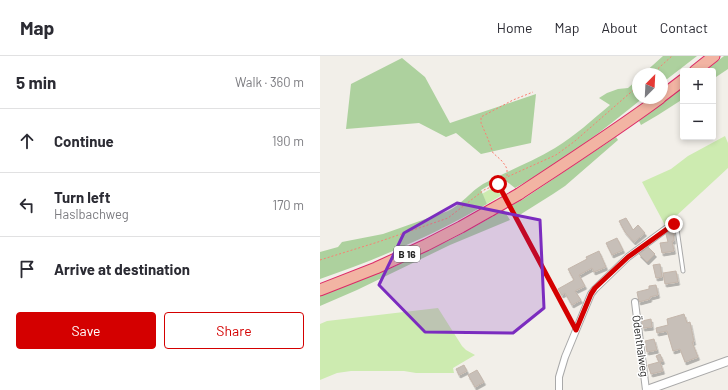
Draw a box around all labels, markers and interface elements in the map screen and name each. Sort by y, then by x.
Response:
text: Map [20,16,54,39]
text: Home [497,19,533,36]
text: Map [555,19,579,36]
text: About [601,19,638,36]
text: Contact [660,19,708,36]
north arrow [632,68,668,104]
map controls [680,68,716,140]
button: + [680,68,716,104]
text: 5 min [16,72,56,92]
text: Walk · 360 m [235,74,304,90]
button: − [680,104,716,140]
icon: ahead [16,130,38,152]
text: Continue [54,132,114,150]
text: 190 m [272,133,304,149]
route start [489,175,507,193]
text: Turn left [54,188,110,206]
icon: left [16,194,38,216]
text: 170 m [273,197,304,213]
text: Haslbachweg [54,206,129,222]
route end [665,215,683,233]
road number: B 16 [394,246,420,262]
icon: arrive [16,258,38,280]
text: Arrive at destination [54,260,190,278]
button: Save [16,312,156,349]
button: Share [164,312,304,349]
street label: Ödenthalweg [630,314,653,378]

